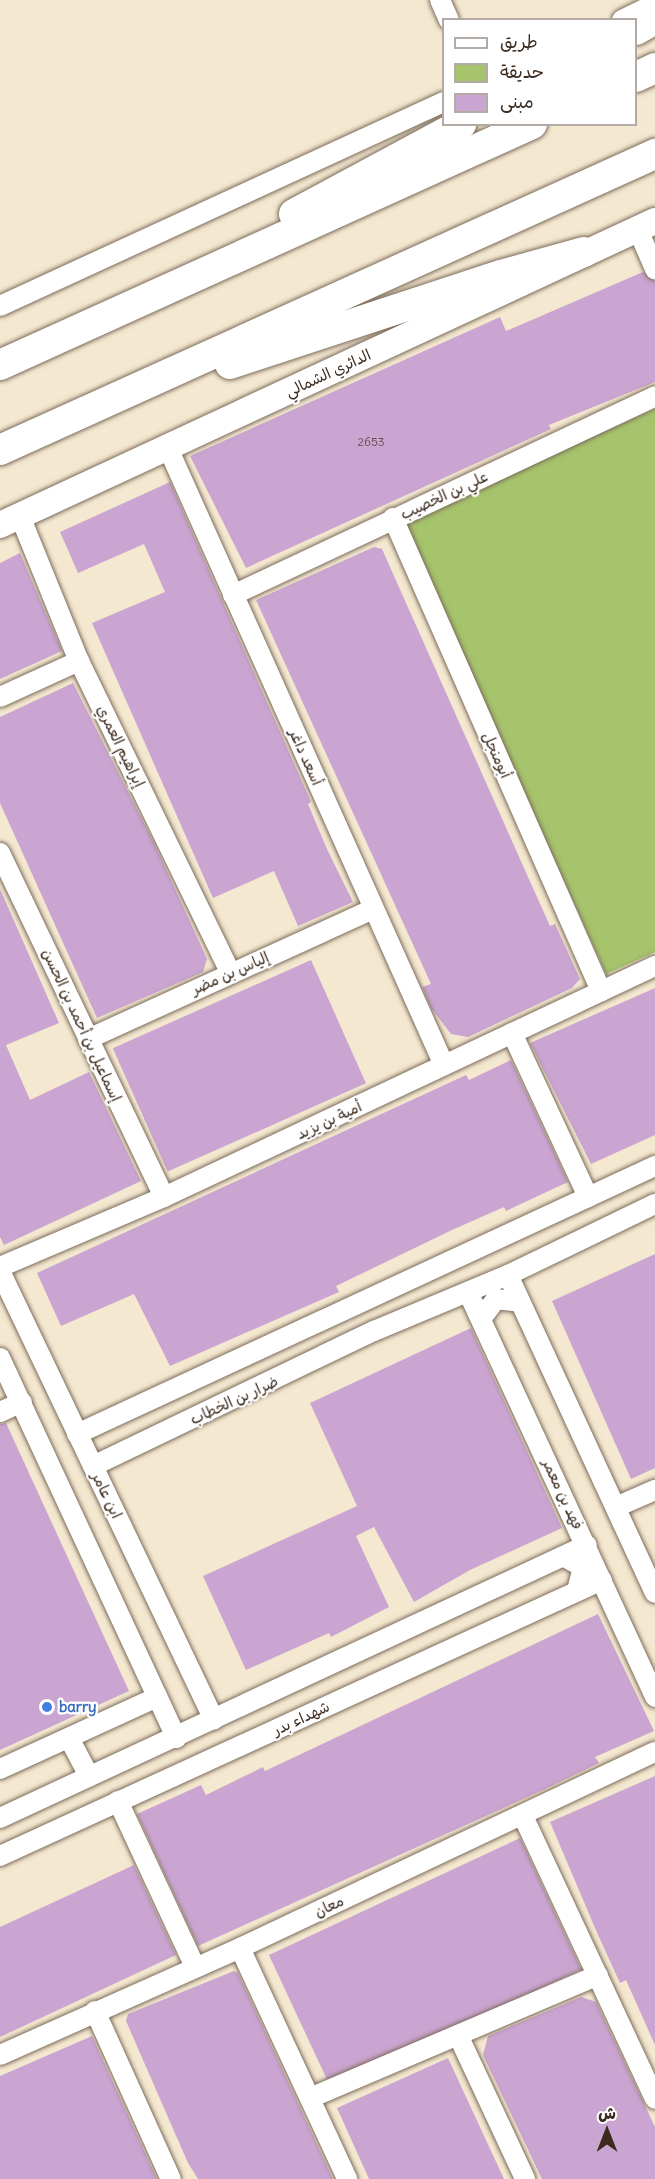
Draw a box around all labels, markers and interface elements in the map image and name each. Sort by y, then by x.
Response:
legend [442,18,637,126]
text: طريق [500,30,538,53]
text: حديقة [500,60,544,83]
text: مبنى [500,90,534,113]
street label: الدائري الشمالي [282,345,374,401]
house number: 2653 [357,435,385,449]
street label: علي بن الخصيب [397,467,491,523]
street label: إبراهيم العمري [93,702,149,790]
street label: أسعد داغر [286,726,326,788]
street label: أبومنجل [479,729,515,781]
street label: إسماعيل بن أحمد بن الحسن [39,946,125,1104]
street label: إلياس بن مضر [188,948,272,998]
street label: أمية بن يزيد [294,1097,364,1143]
street label: ضرار بن الخطاب [187,1372,281,1428]
street label: فهد بن معمر [539,1456,587,1532]
street label: ابن عامر [88,1469,126,1521]
street label: شهداء بدر [270,1697,332,1739]
place label: barry [59,1698,97,1716]
marker: barry [40,1700,54,1714]
street label: معان [311,1891,347,1921]
north arrow [577,2101,637,2161]
text: ش [598,2103,616,2123]

